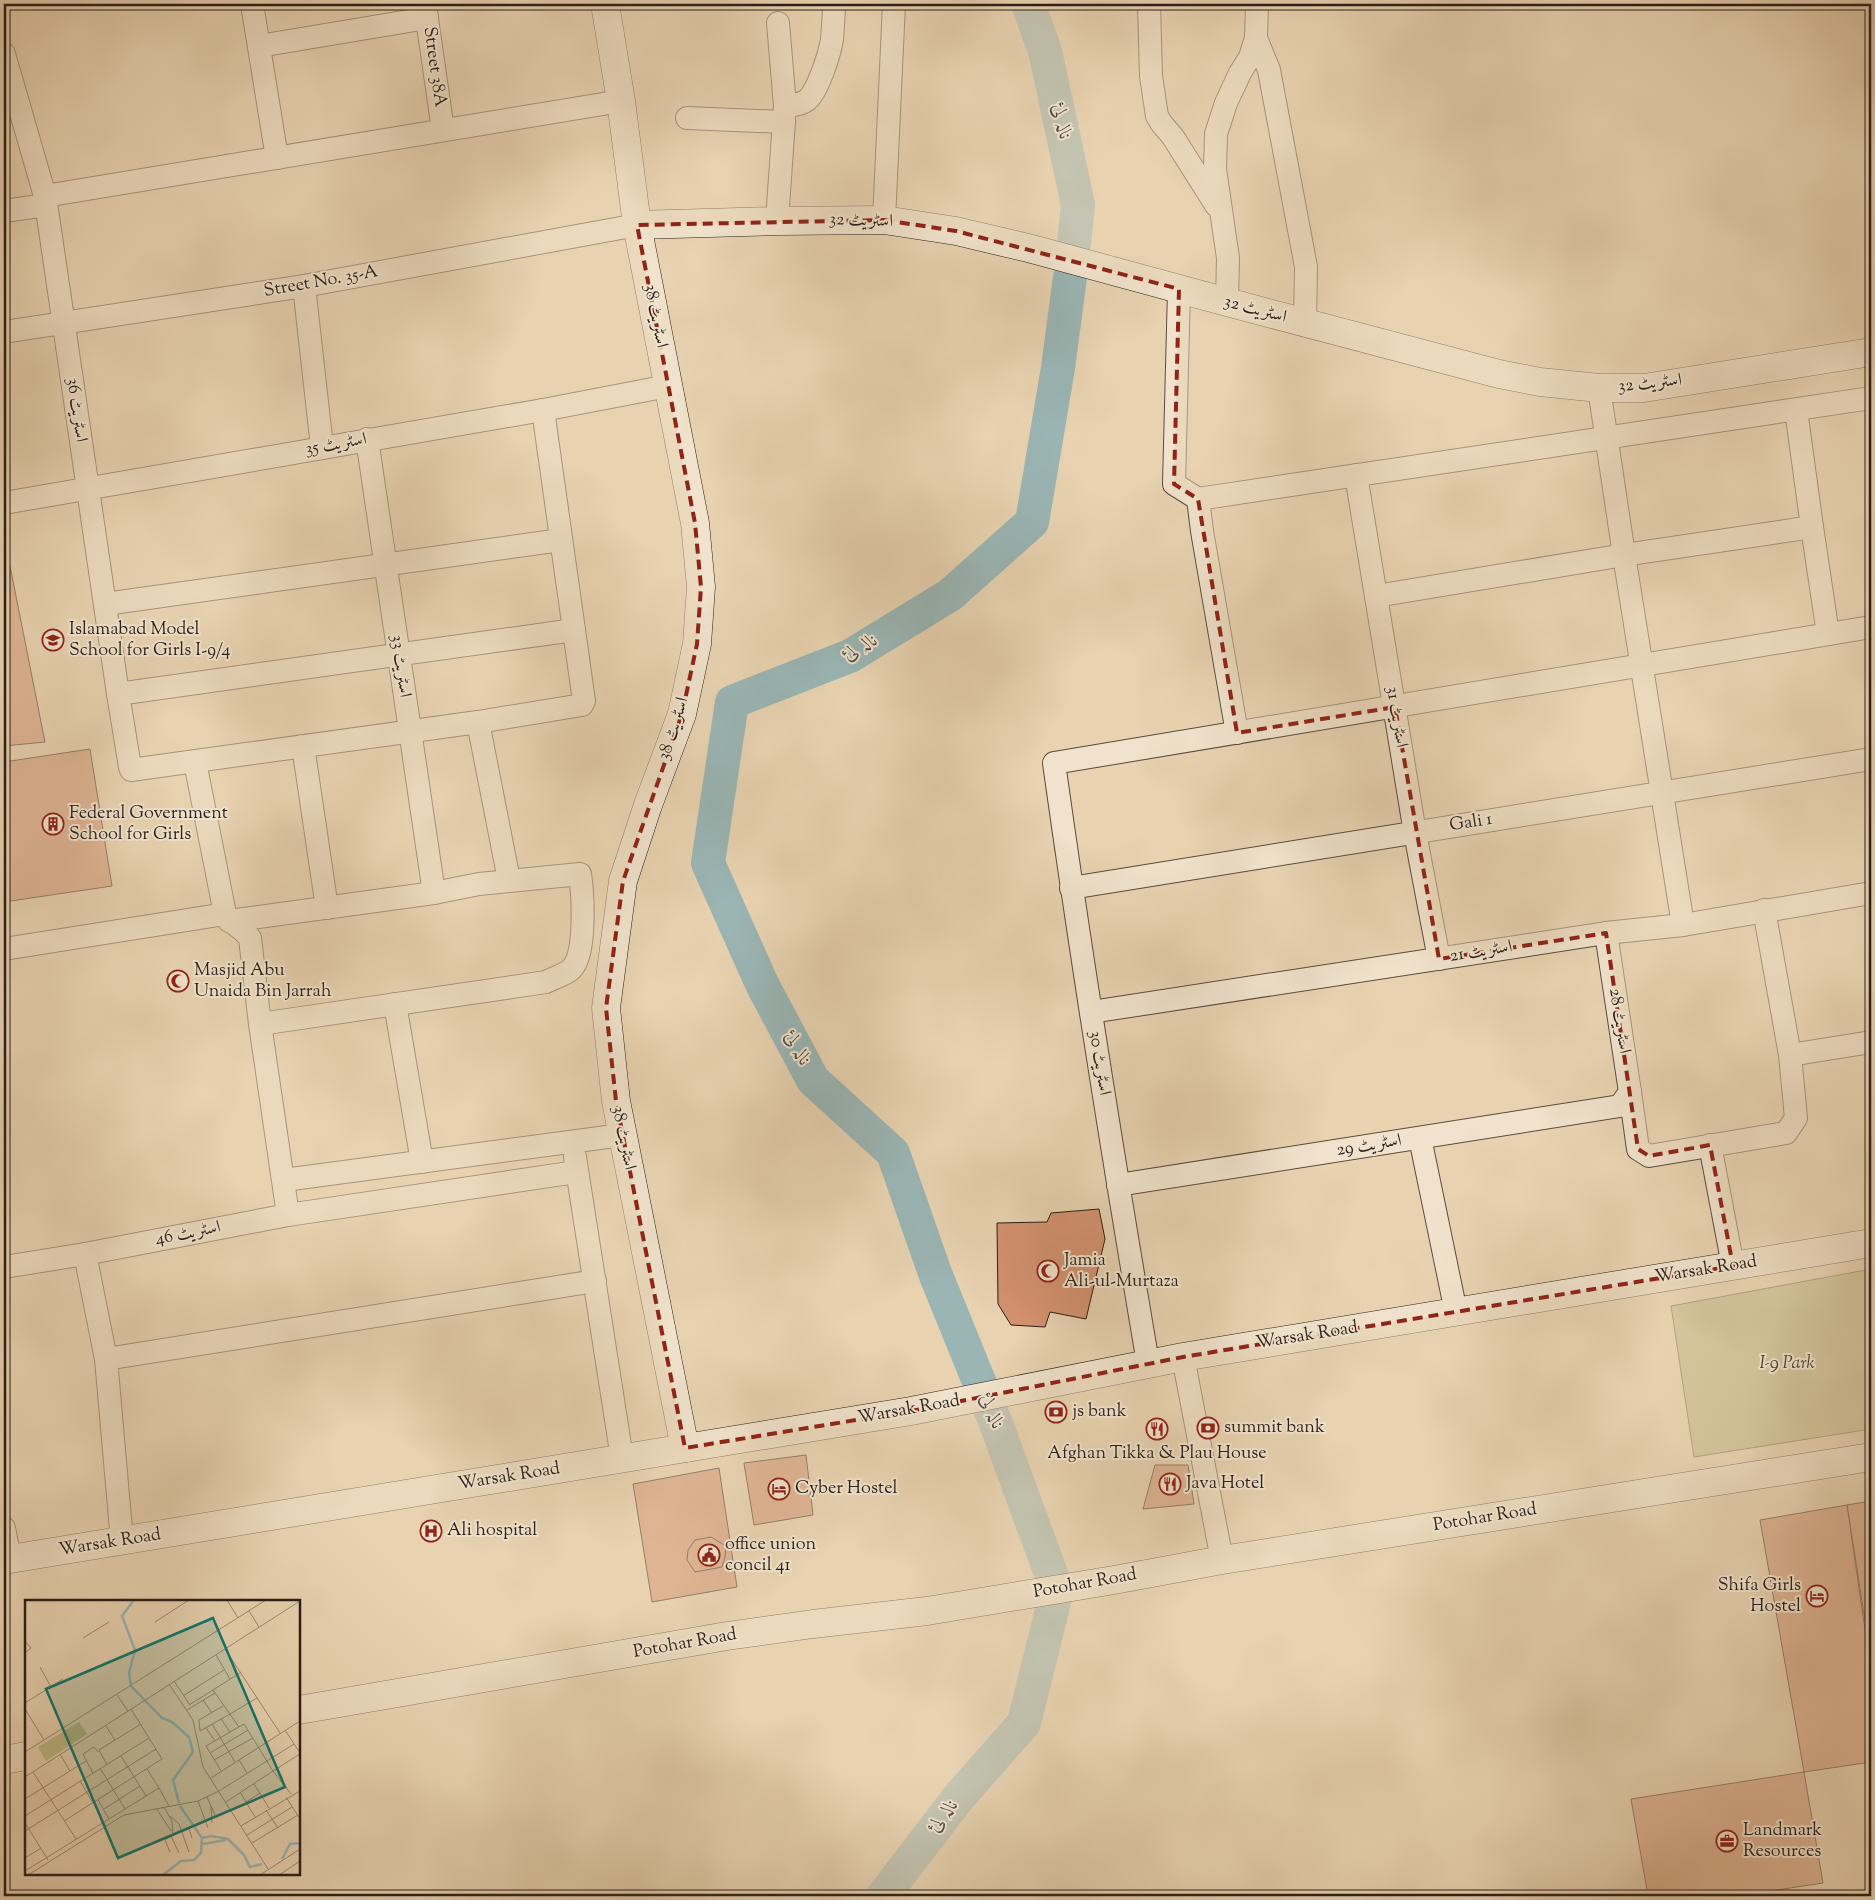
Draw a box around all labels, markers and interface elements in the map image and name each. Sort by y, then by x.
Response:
street label: Street 38A [415,25,453,109]
water label: نالہ لئ [1044,100,1078,142]
street label: اسٹریٹ 32 [828,207,894,235]
street label: Street No. 35-A [262,259,380,305]
street label: اسٹریٹ 38 [636,282,674,350]
street label: اسٹریٹ 32 [1221,289,1289,331]
street label: اسٹریٹ 32 [1617,368,1683,400]
street label: اسٹریٹ 36 [59,376,93,444]
street label: اسٹریٹ 35 [303,427,369,463]
place label: Islamabad Model School for Girls I-9/4 [69,617,230,664]
water label: نالہ لئ [837,627,883,670]
school or university icon: Islamabad Model School for Girls I-9/4 [41,628,65,652]
street label: اسٹریٹ 33 [383,633,417,699]
street label: اسٹریٹ 31 [1378,684,1414,750]
street label: اسٹریٹ 38 [652,694,696,764]
place label: Federal Government School for Girls [69,801,228,848]
street label: Gali 1 [1448,807,1494,839]
building icon: Federal Government School for Girls [41,812,65,836]
street label: اسٹریٹ 21 [1448,934,1514,970]
place label: Masjid Abu Unaida Bin Jarrah [194,958,332,1005]
mosque icon: Masjid Abu Unaida Bin Jarrah [166,969,190,993]
street label: اسٹریٹ 28 [1601,986,1637,1056]
water label: نالہ لئ [776,1025,817,1071]
street label: اسٹریٹ 30 [1081,1029,1117,1097]
street label: اسٹریٹ 38 [604,1104,642,1172]
street label: اسٹریٹ 29 [1335,1128,1404,1164]
street label: اسٹریٹ 46 [153,1215,223,1253]
place label: Jamia Ali-ul-Murtaza [1063,1248,1179,1295]
street label: Warsak Road [1653,1249,1759,1291]
mosque icon: Jamia Ali-ul-Murtaza [1036,1259,1060,1283]
street label: Warsak Road [1254,1315,1360,1357]
park label: I-9 Park [1759,1351,1815,1377]
street label: Warsak Road [856,1388,962,1432]
water label: نالہ لئ [971,1388,1010,1434]
place label: js bank [1072,1399,1127,1425]
bank icon: js bank [1044,1400,1068,1424]
place label: summit bank [1224,1415,1325,1441]
bank icon: summit bank [1196,1416,1220,1440]
restaurant icon: Afghan Tikka & Plau House [1145,1417,1169,1441]
place label: Afghan Tikka & Plau House [1047,1441,1267,1467]
street label: Warsak Road [456,1456,562,1498]
place label: Java Hotel [1185,1471,1264,1497]
restaurant icon: Java Hotel [1158,1472,1182,1496]
place label: Cyber Hostel [795,1476,898,1502]
hotel icon: Cyber Hostel [767,1477,791,1501]
street label: Potohar Road [1431,1497,1539,1539]
place label: Ali hospital [447,1518,537,1544]
hospital icon: Ali hospital [419,1519,443,1543]
street label: Warsak Road [57,1522,163,1564]
place label: office union concil 41 [725,1532,817,1579]
public building icon: office union concil 41 [697,1543,721,1567]
street label: Potohar Road [1031,1562,1139,1606]
place label: Shifa Girls Hostel [1718,1573,1801,1620]
hotel icon: Shifa Girls Hostel [1805,1584,1829,1608]
inset map [25,1600,300,1875]
street label: Potohar Road [631,1622,739,1666]
water label: نالہ لئ [921,1793,966,1840]
place label: Landmark Resources [1743,1818,1822,1865]
office icon: Landmark Resources [1715,1829,1739,1853]

